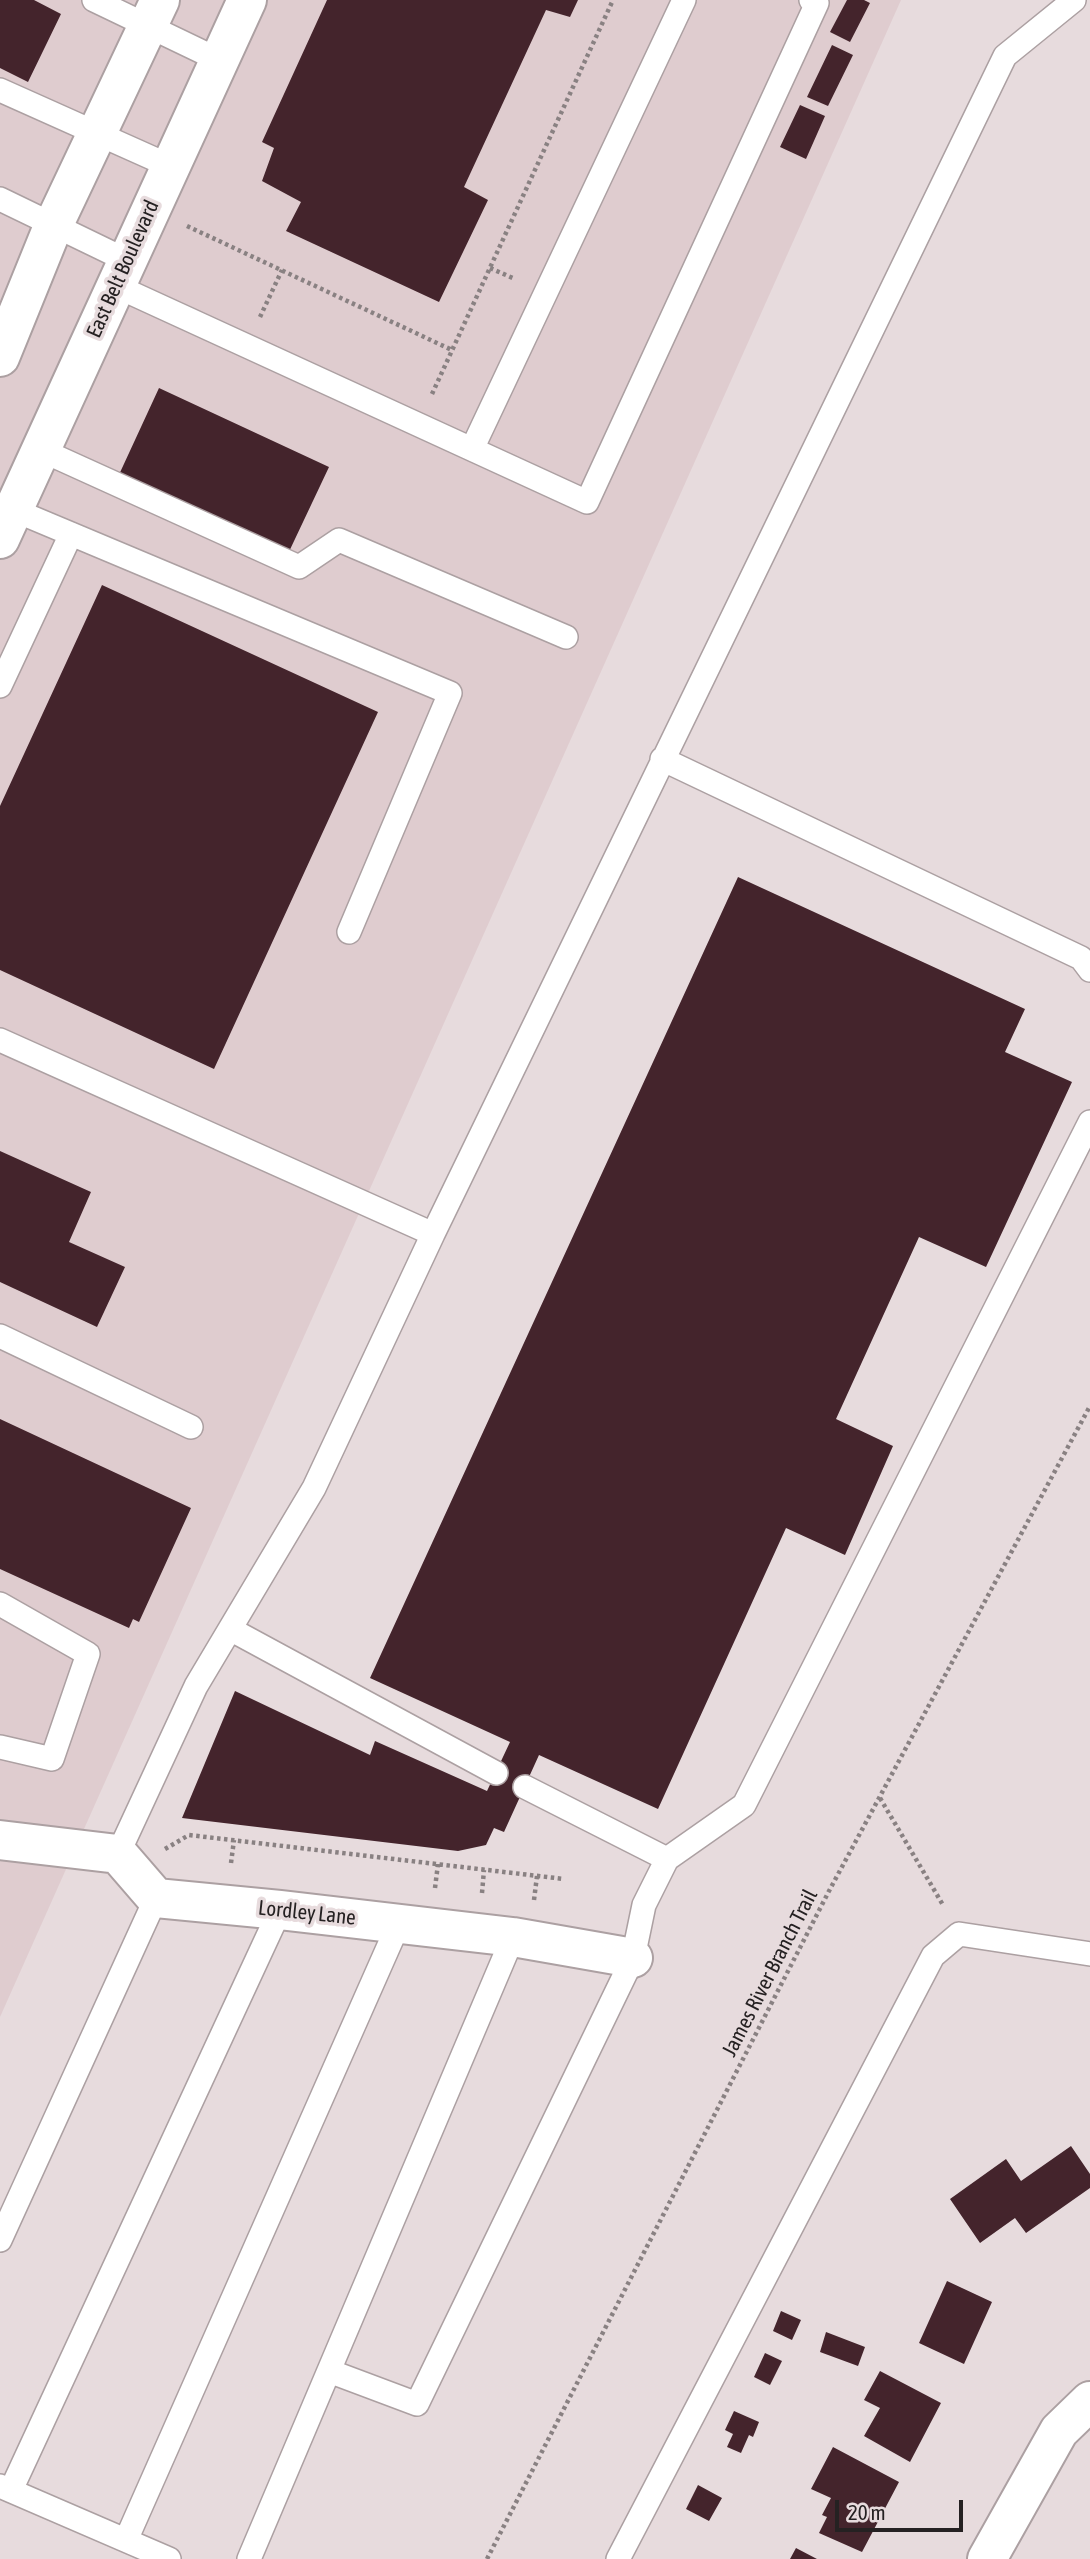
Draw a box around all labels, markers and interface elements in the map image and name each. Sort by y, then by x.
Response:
street label: East Belt Boulevard [81,196,165,342]
street label: James River Branch Trail [717,1885,823,2061]
street label: Lordley Lane [257,1895,357,1931]
scale bar [838,2486,966,2530]
text: 20 m [848,2500,886,2524]

